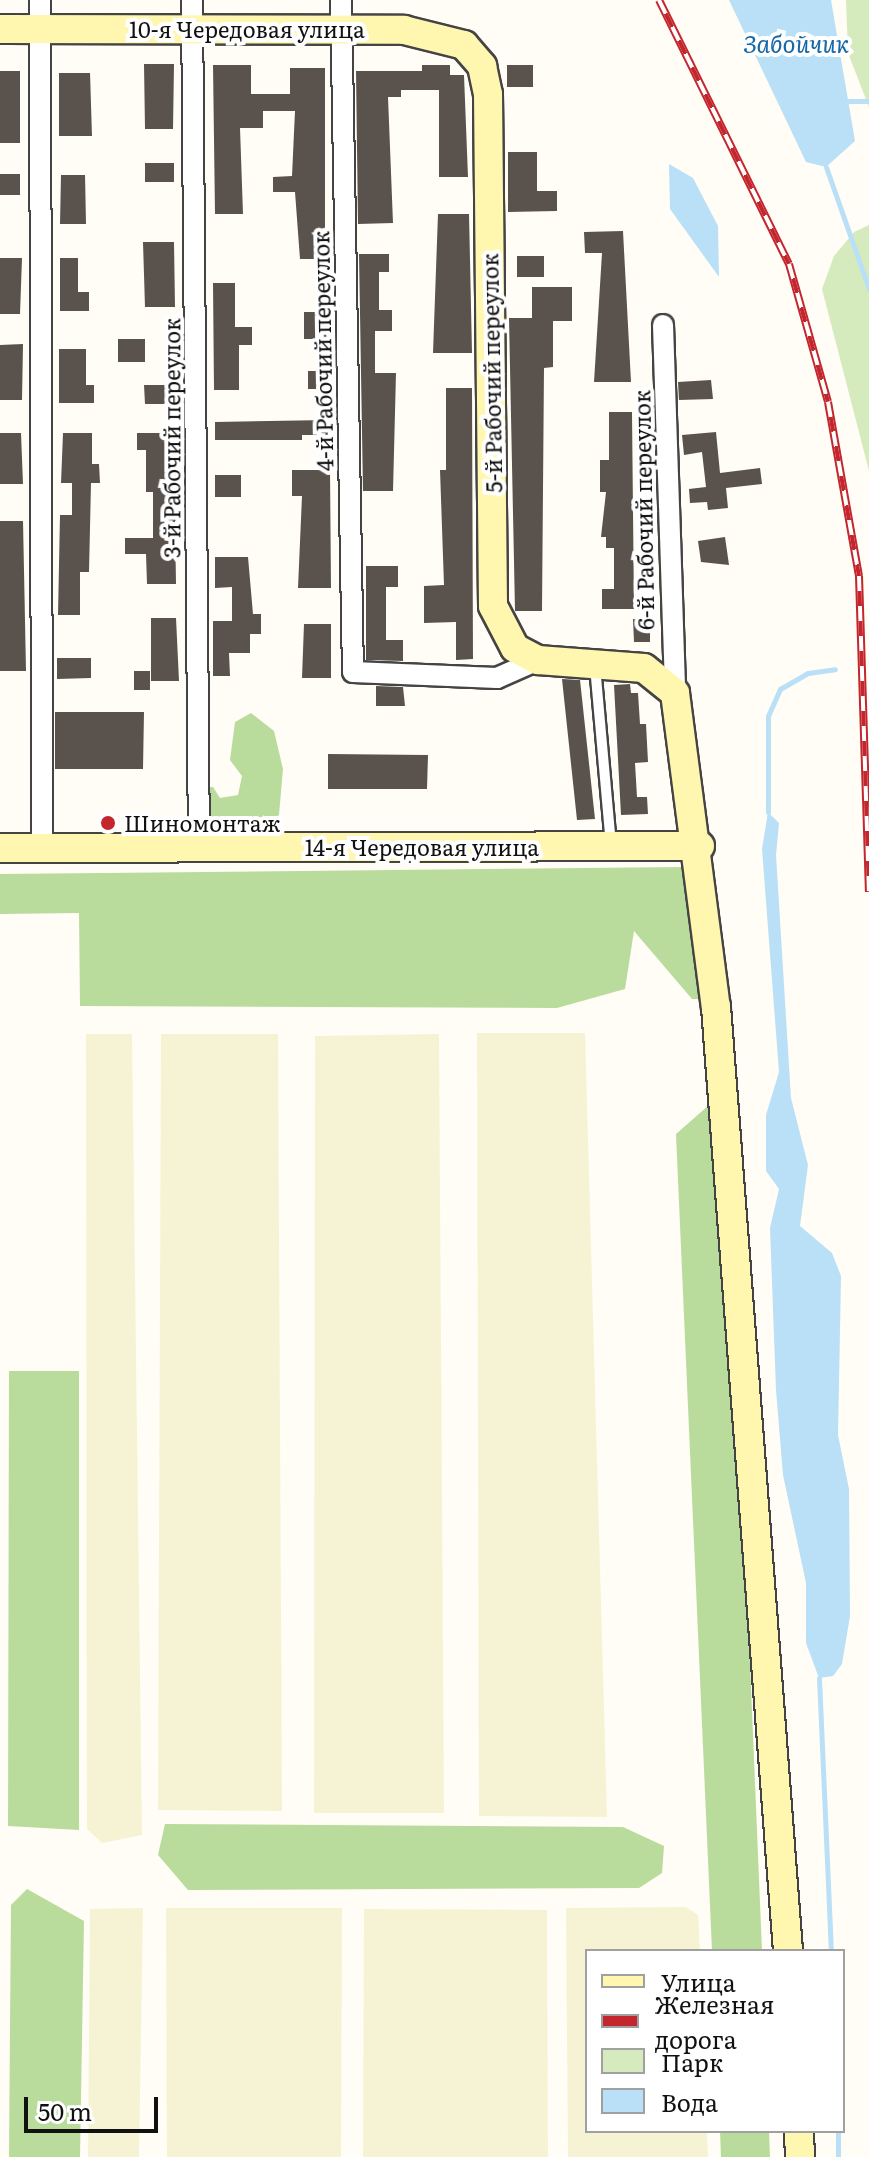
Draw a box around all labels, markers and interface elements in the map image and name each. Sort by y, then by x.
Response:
street label: 10-я Чередовая улица [129,16,365,42]
water label: Забойчик [743,29,849,57]
street label: 4-й Рабочий переулок [307,231,337,471]
street label: 5-й Рабочий переулок [476,253,506,493]
street label: 3-й Рабочий переулок [158,318,184,558]
street label: 6-й Рабочий переулок [628,390,658,630]
place label: Шиномонтаж [124,810,280,836]
marker: Шиномонтаж [99,814,117,832]
street label: 14-я Чередовая улица [305,834,539,860]
legend [585,1949,845,2133]
text: Улица [661,1964,736,1999]
text: Железная дорога [655,1986,774,2056]
text: Парк [661,2044,723,2079]
scale bar [28,2081,162,2131]
text: Вода [661,2084,718,2119]
text: 50 m [38,2093,92,2128]

